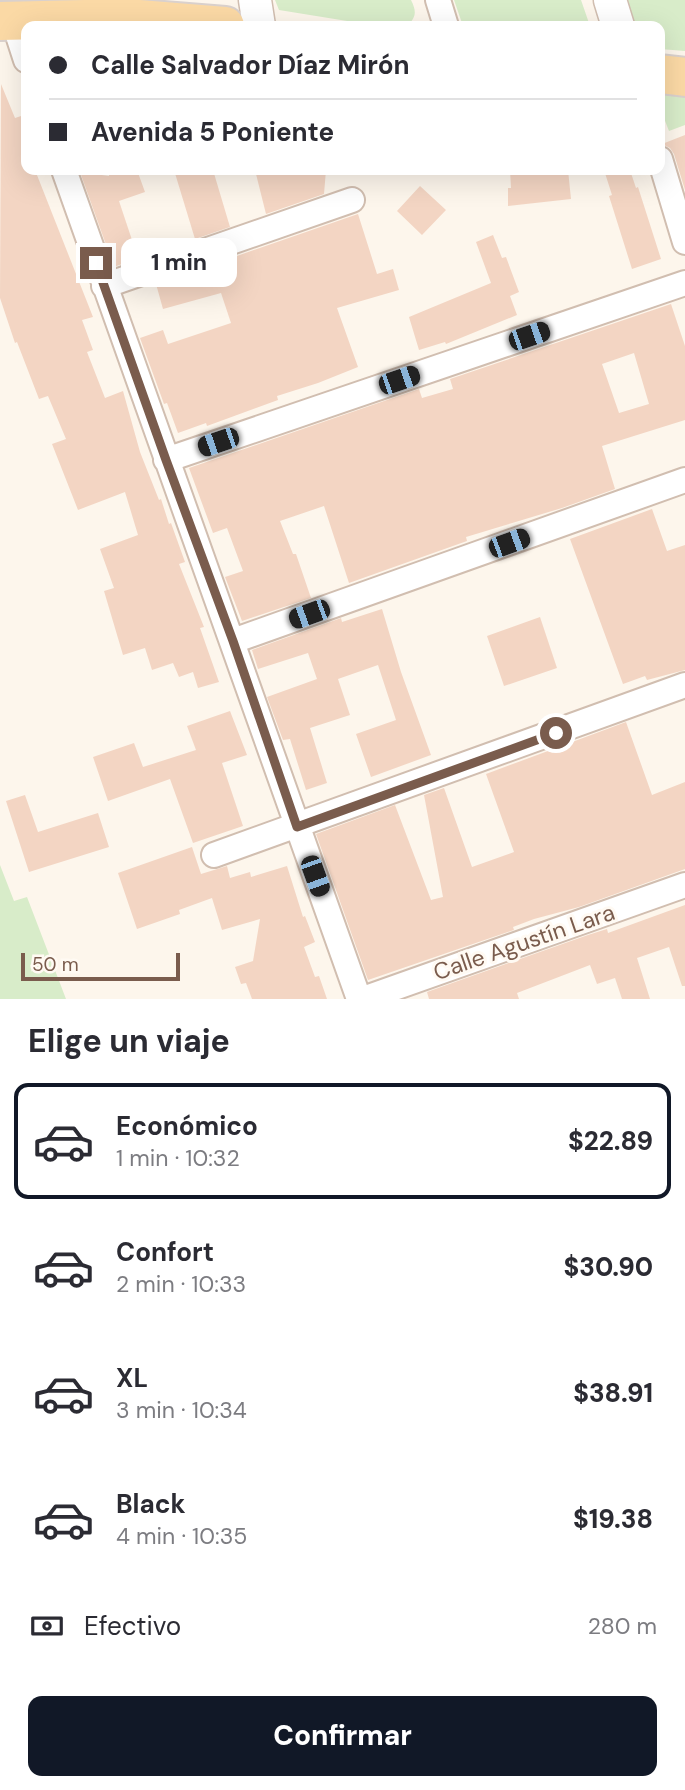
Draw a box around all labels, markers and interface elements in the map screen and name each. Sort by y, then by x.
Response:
text: Calle Salvador Díaz Mirón [91,48,410,82]
text: Avenida 5 Poniente [91,115,334,149]
callout: 1 min [120,238,236,288]
route end [80,247,112,279]
text: 1 min [151,247,207,277]
car [506,319,553,353]
car [376,363,423,397]
car [195,425,242,459]
car [486,526,533,560]
car [286,597,333,631]
route start [540,717,572,749]
car [298,853,333,899]
street label: Calle Agustín Lara [429,897,619,987]
scale bar [21,950,180,982]
text: 50 m [32,952,79,977]
text: Elige un viaje [28,1020,230,1062]
text: Económico [116,1109,258,1143]
icon: car [32,1110,95,1173]
text: $22.89 [568,1124,653,1158]
text: 1 min · 10:32 [116,1143,240,1173]
text: Confort [116,1235,214,1269]
icon: car [32,1236,95,1299]
text: $30.90 [563,1250,653,1284]
text: 2 min · 10:33 [116,1269,246,1299]
text: XL [116,1361,148,1395]
icon: car [32,1362,95,1425]
text: $38.91 [573,1376,653,1410]
text: 3 min · 10:34 [116,1395,247,1425]
text: Black [116,1487,186,1521]
icon: car [32,1488,95,1551]
text: $19.38 [573,1502,653,1536]
text: 4 min · 10:35 [116,1521,247,1551]
icon: cash [28,1607,66,1645]
text: Efectivo [84,1609,181,1643]
text: 280 m [588,1611,657,1641]
button: Confirmar [28,1696,657,1776]

